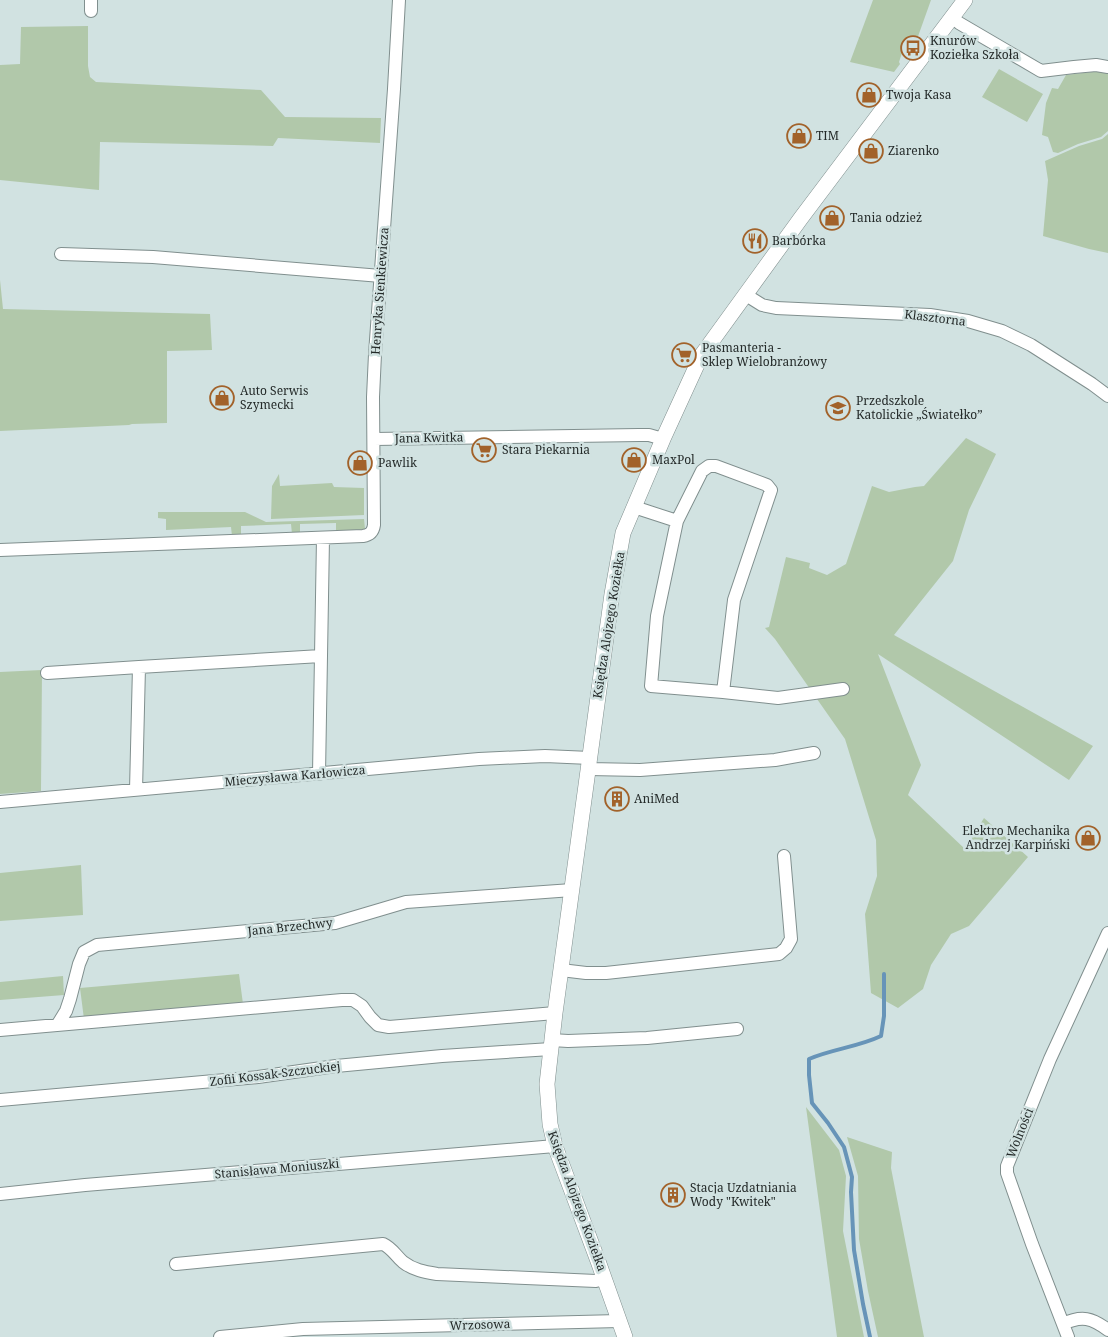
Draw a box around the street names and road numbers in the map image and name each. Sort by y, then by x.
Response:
street label: Henryka Sienkiewicza [367,226,392,355]
street label: Klasztorna [903,305,967,330]
street label: Jana Kwitka [393,428,464,447]
street label: Księdza Alojzego Koziełka [589,550,629,700]
street label: Mieczysława Karłowicza [224,761,366,790]
street label: Jana Brzechwy [246,914,333,940]
street label: Zofii Kossak-Szczuckiej [209,1057,341,1090]
street label: Wolności [1002,1105,1037,1160]
street label: Księdza Alojzego Koziełka [544,1128,611,1274]
street label: Stanisława Moniuszki [214,1155,340,1182]
street label: Wrzosowa [449,1315,511,1334]

